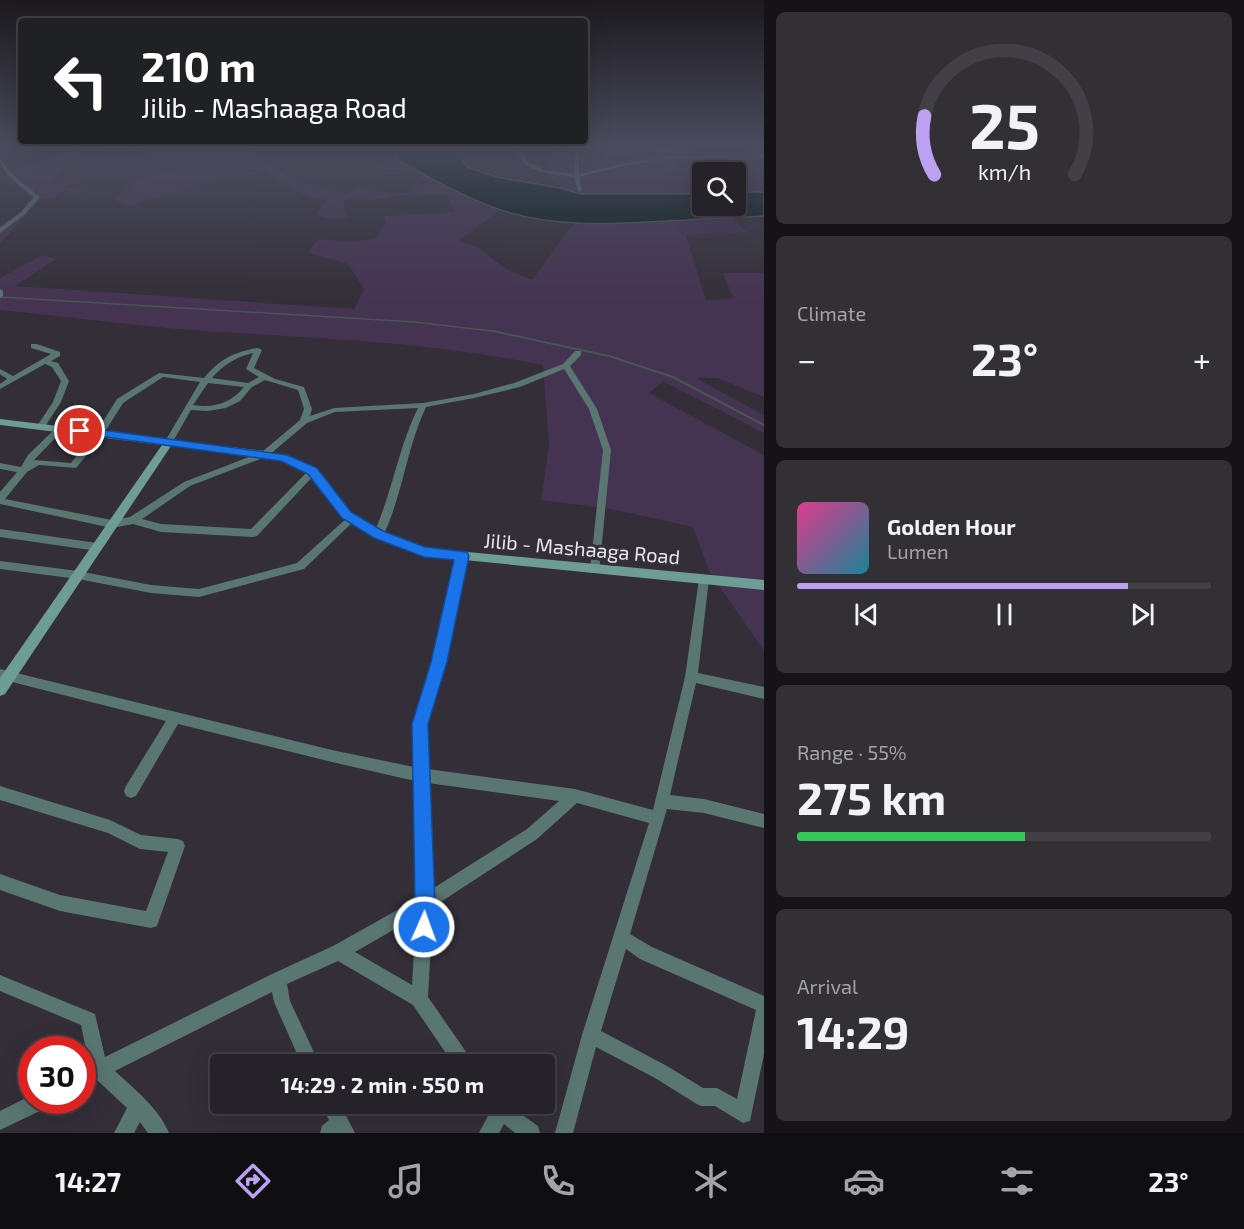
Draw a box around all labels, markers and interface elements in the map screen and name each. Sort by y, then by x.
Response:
text: 210 m [141,40,256,90]
icon: left [42,42,120,120]
text: 25 [969,87,1039,162]
text: Jilib - Mashaaga Road [141,91,407,123]
text: km/h [977,159,1031,184]
map controls [692,162,746,216]
button: search [692,162,746,216]
text: Climate [797,301,866,325]
text: 23° [971,331,1038,385]
text: − [797,339,816,379]
text: + [1193,339,1211,379]
pin [54,405,105,456]
icon: arrive [63,414,96,447]
text: Golden Hour [887,513,1016,539]
street label: Jilib - Mashaaga Road [483,527,681,569]
text: Lumen [887,539,949,563]
icon: previous [850,598,883,631]
icon: pause [988,598,1021,631]
icon: next [1126,598,1159,631]
text: Range · 55% [797,740,907,764]
text: 275 km [797,770,946,824]
position arrow [392,895,456,959]
text: Arrival [797,974,858,998]
text: 14:29 [797,1004,909,1058]
speed limit sign: 30 [18,1036,96,1114]
text: 14:29 · 2 min · 550 m [281,1071,484,1097]
icon: directions [232,1160,274,1202]
icon: music [385,1160,427,1202]
icon: phone [537,1160,579,1202]
icon: climate [690,1160,732,1202]
icon: car [843,1160,885,1202]
icon: filters [996,1160,1038,1202]
text: 14:27 [55,1165,121,1197]
text: 23° [1148,1165,1189,1197]

